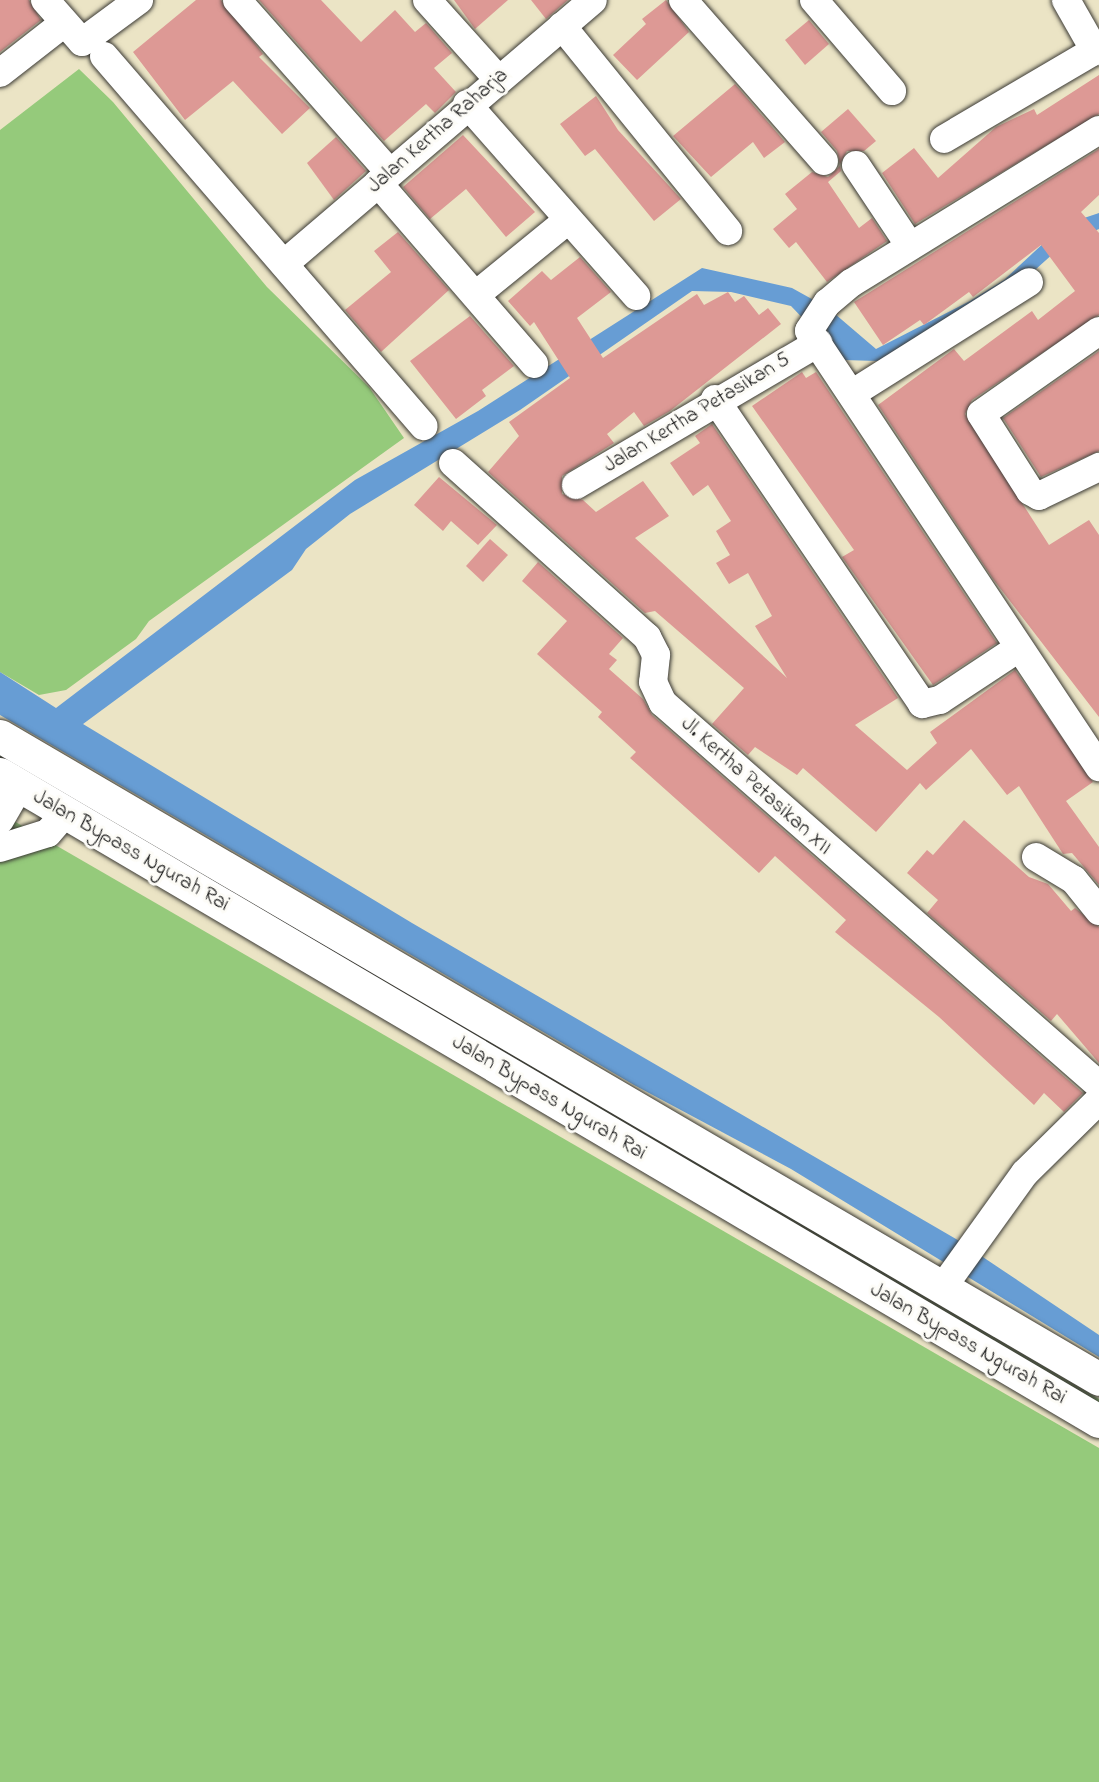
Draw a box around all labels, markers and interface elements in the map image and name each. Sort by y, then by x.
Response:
street label: Jalan Kertha Raharja [363,63,513,199]
street label: Jalan Kertha Petasikan 5 [599,347,795,479]
street label: Jl. Kertha Petasikan XII [675,712,837,860]
street label: Jalan Bypass Ngurah Rai [28,784,234,918]
street label: Jalan Bypass Ngurah Rai [447,1030,651,1166]
street label: Jalan Bypass Ngurah Rai [865,1277,1071,1411]

